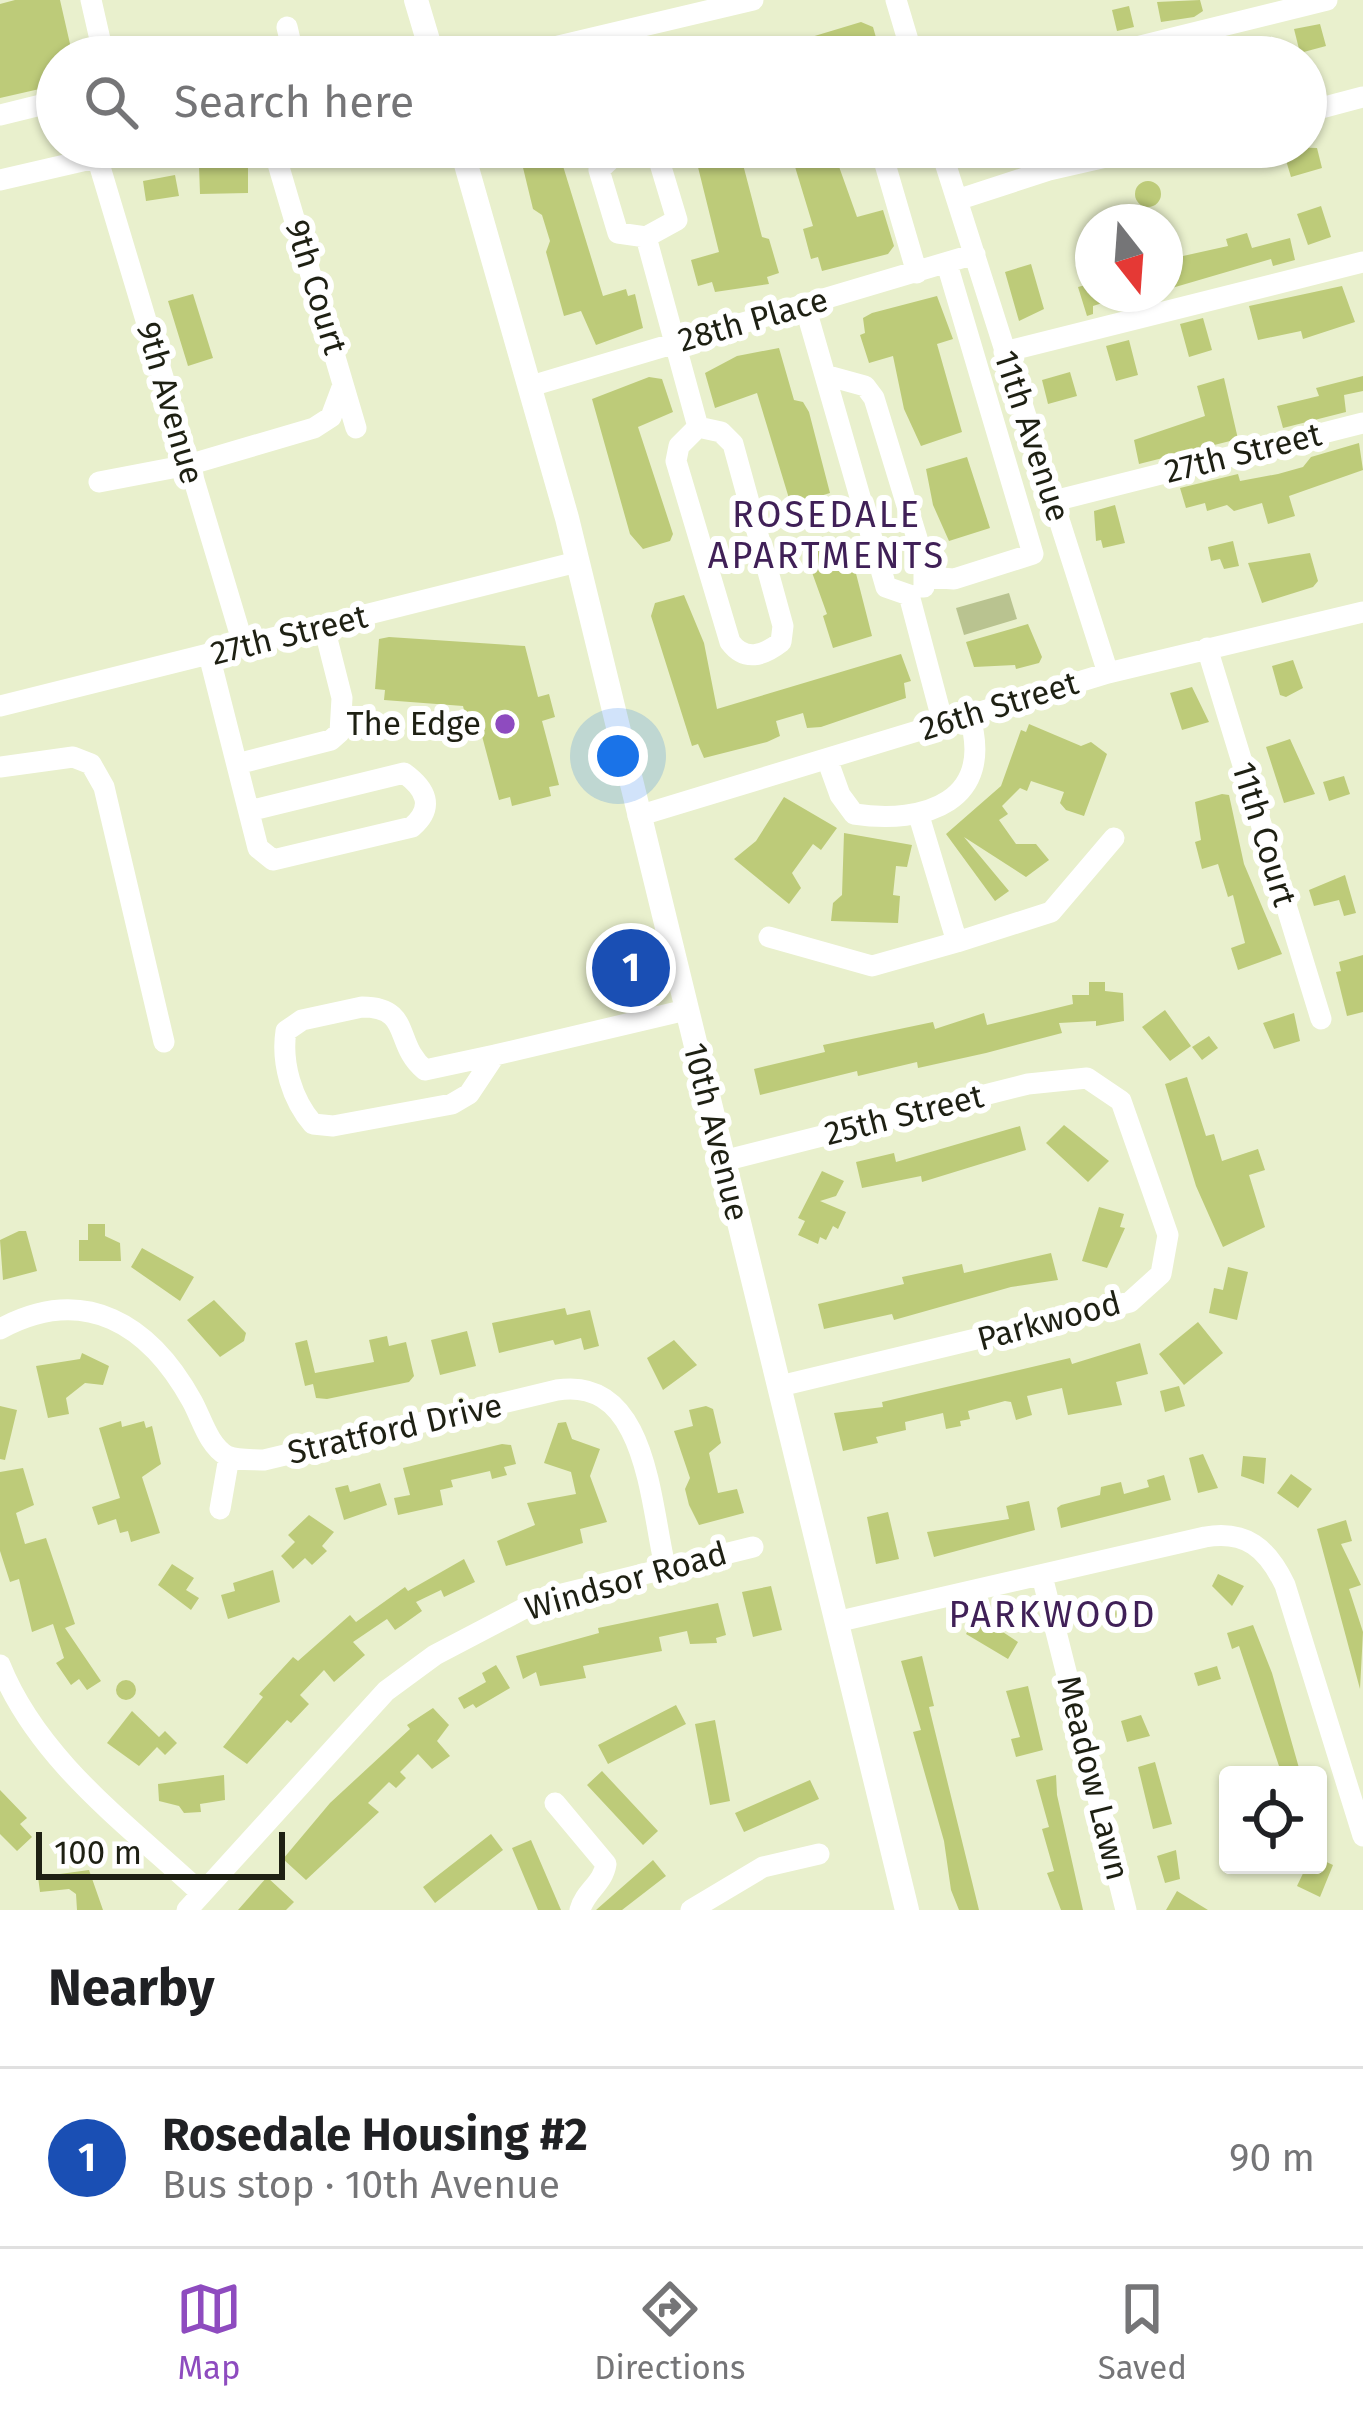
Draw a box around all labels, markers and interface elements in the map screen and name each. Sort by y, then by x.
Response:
search box [36,36,1327,168]
icon: search [78,69,144,135]
text: Search here [174,75,414,129]
north arrow [1075,204,1183,312]
street label: 9th Court [277,215,355,359]
street label: 28th Place [674,280,832,360]
street label: 9th Avenue [128,317,212,489]
street label: 11th Avenue [986,345,1078,527]
street label: 27th Street [1160,414,1326,492]
district label: ROSEDALE APARTMENTS [708,493,946,578]
street label: 27th Street [206,596,372,674]
street label: 26th Street [915,663,1083,749]
place label: The Edge [347,704,481,744]
marker: The Edge [492,711,518,737]
your location [588,726,648,786]
street label: 11th Court [1223,757,1305,911]
pin: 1 [592,923,670,1013]
street label: 10th Avenue [675,1039,757,1225]
street label: 25th Street [820,1076,988,1154]
street label: Parkwood [973,1283,1125,1359]
street label: Stratford Drive [284,1385,506,1473]
street label: Windsor Road [521,1533,731,1629]
district label: PARKWOOD [948,1593,1158,1637]
street label: Meadow Lawn [1048,1671,1138,1885]
map controls [1219,1766,1327,1874]
button: locate [1219,1766,1327,1874]
scale bar [36,1826,285,1879]
text: 100 m [54,1833,142,1873]
text: Nearby [48,1957,214,2019]
text: Rosedale Housing #2 [162,2108,588,2162]
text: 1 [78,2135,96,2181]
text: 90 m [1229,2135,1315,2181]
text: Bus stop · 10th Avenue [162,2162,560,2208]
tab: Map [176,2276,242,2388]
tab: Directions [594,2276,746,2388]
tab: Saved [1098,2276,1187,2388]

